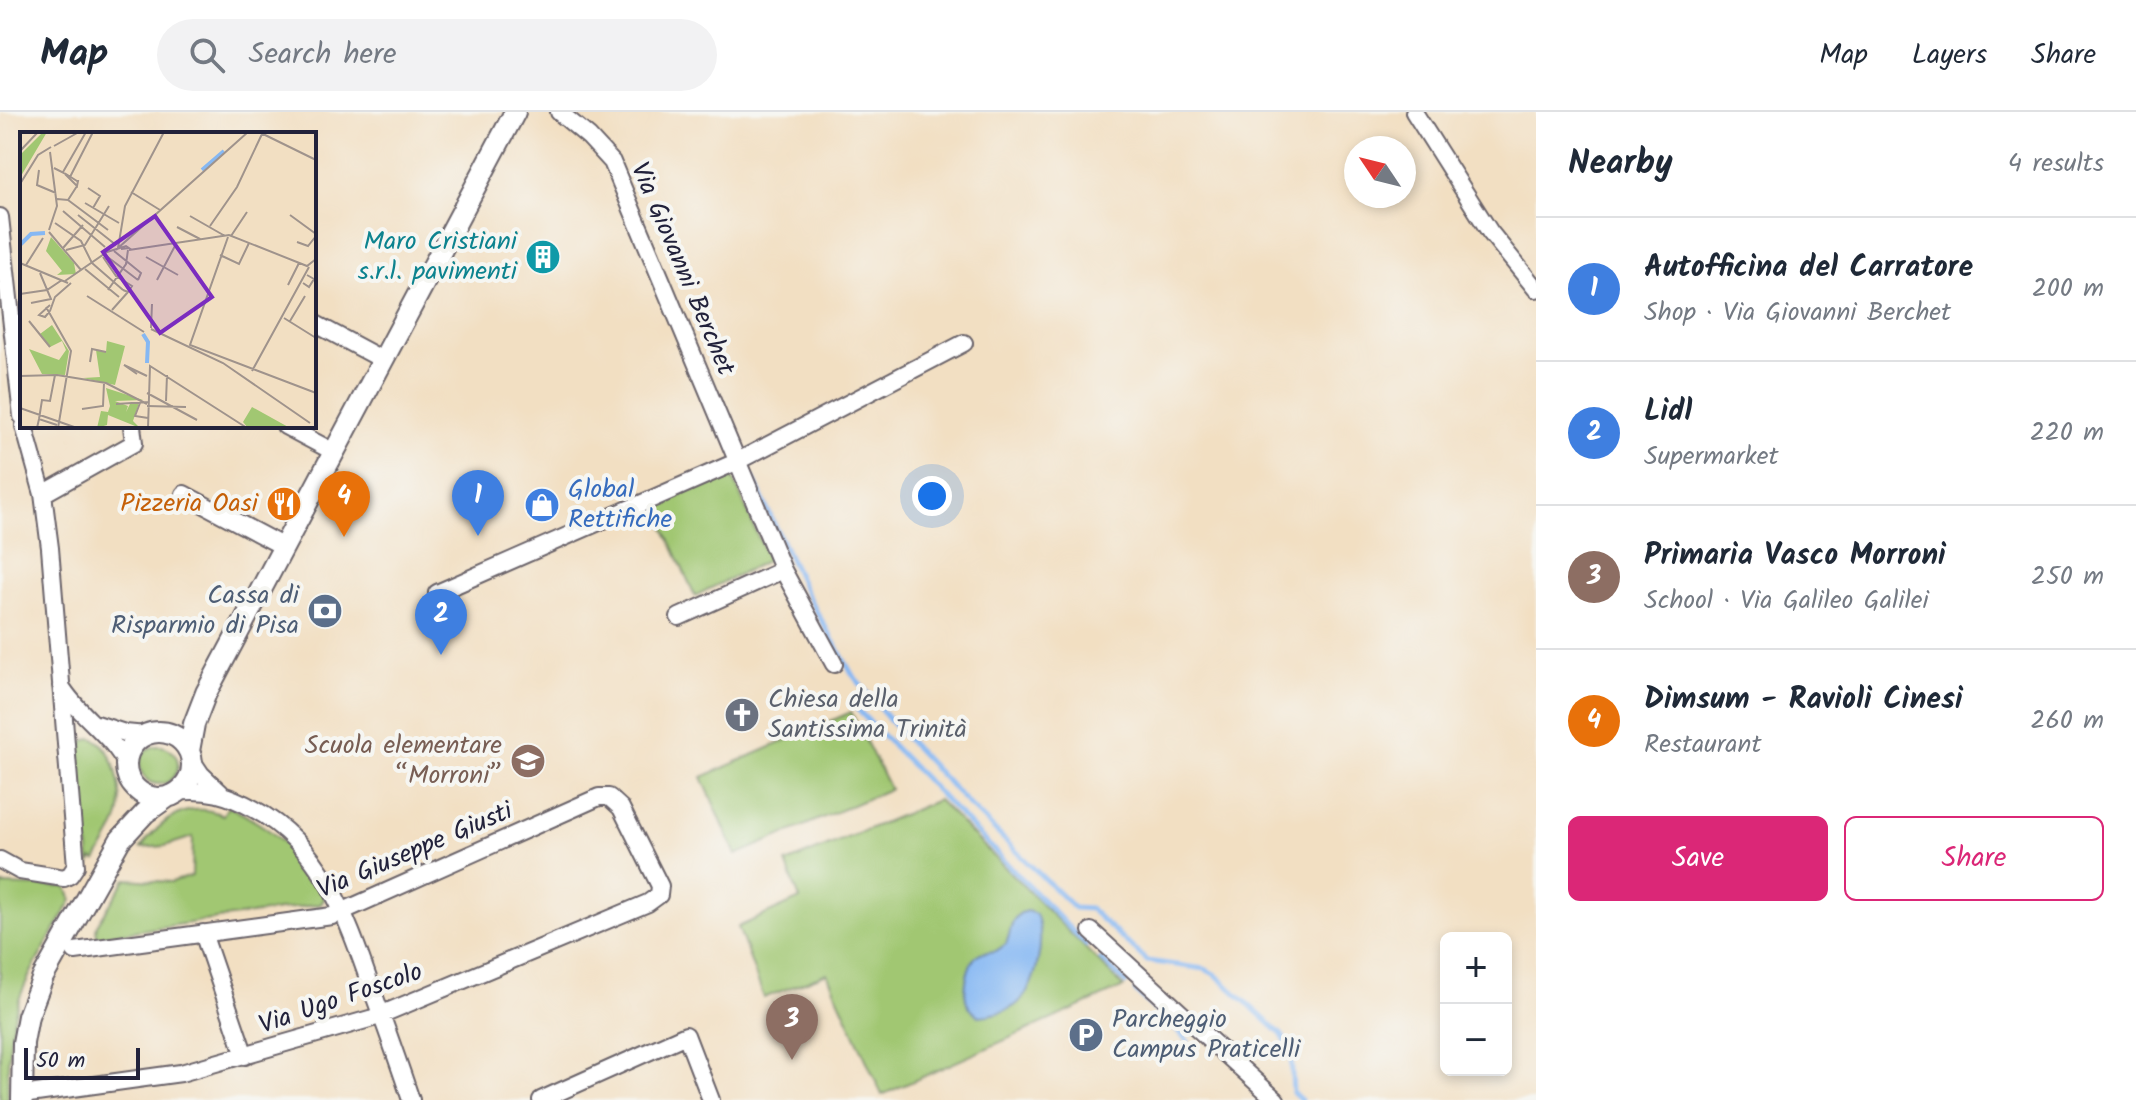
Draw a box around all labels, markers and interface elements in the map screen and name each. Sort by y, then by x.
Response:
search box [157,19,717,91]
text: Map [40,25,109,85]
text: Search here [249,31,396,79]
icon: search [185,33,229,77]
text: Map [1819,33,1868,78]
text: Layers [1912,33,1987,78]
text: Share [2031,33,2096,78]
inset map [20,132,316,428]
north arrow [1344,136,1416,208]
text: Nearby [1568,137,1673,191]
text: 4 results [2008,143,2104,185]
street label: Via Giovanni Berchet [618,156,746,383]
place label: Maro Cristiani s.r.l. pavimenti [358,221,519,293]
building icon: Maro Cristiani s.r.l. pavimenti [524,238,562,276]
text: Autofficina del Carratore [1644,244,1973,292]
text: 1 [1590,268,1598,310]
text: 200 m [2032,268,2104,310]
text: Shop · Via Giovanni Berchet [1644,292,1951,334]
text: Lidl [1644,388,1692,436]
text: 2 [1586,412,1602,454]
text: 220 m [2030,412,2104,454]
text: Supermarket [1644,436,1779,478]
place label: Global Rettifiche [568,469,672,541]
pin: 1 [452,470,504,536]
pin: 4 [318,471,370,537]
your location [912,476,952,516]
place label: Pizzeria Oasi [120,483,260,525]
restaurant icon: Pizzeria Oasi [265,485,303,523]
shop icon: Global Rettifiche [523,486,561,524]
text: Primaria Vasco Morroni [1644,532,1946,580]
text: 3 [1587,556,1601,598]
text: 250 m [2031,556,2104,598]
place label: Cassa di Risparmio di Pisa [111,575,301,647]
text: School · Via Galileo Galilei [1644,580,1929,622]
pin: 2 [415,589,467,655]
bank icon: Cassa di Risparmio di Pisa [306,592,344,630]
text: Dimsum - Ravioli Cinesi [1644,676,1963,724]
place label: Chiesa della Santissima Trinità [768,679,967,751]
church icon: Chiesa della Santissima Trinità [723,696,761,734]
text: 4 [1587,700,1601,742]
text: 260 m [2030,700,2104,742]
text: Restaurant [1644,724,1761,766]
place label: Scuola elementare “Morroni” [305,725,502,797]
school or university icon: Scuola elementare “Morroni” [509,742,547,780]
street label: Via Giuseppe Giusti [311,790,521,911]
button: Save [1568,816,1828,901]
button: Share [1844,816,2104,901]
map controls [1440,932,1512,1076]
button: + [1440,932,1512,1004]
street label: Via Ugo Foscolo [253,951,429,1047]
pin: 3 [766,994,818,1060]
place label: Parcheggio Campus Praticelli [1112,999,1302,1071]
button: − [1440,1004,1512,1076]
parking icon: Parcheggio Campus Praticelli [1067,1016,1105,1054]
scale bar [24,1044,140,1080]
text: 50 m [36,1044,85,1079]

